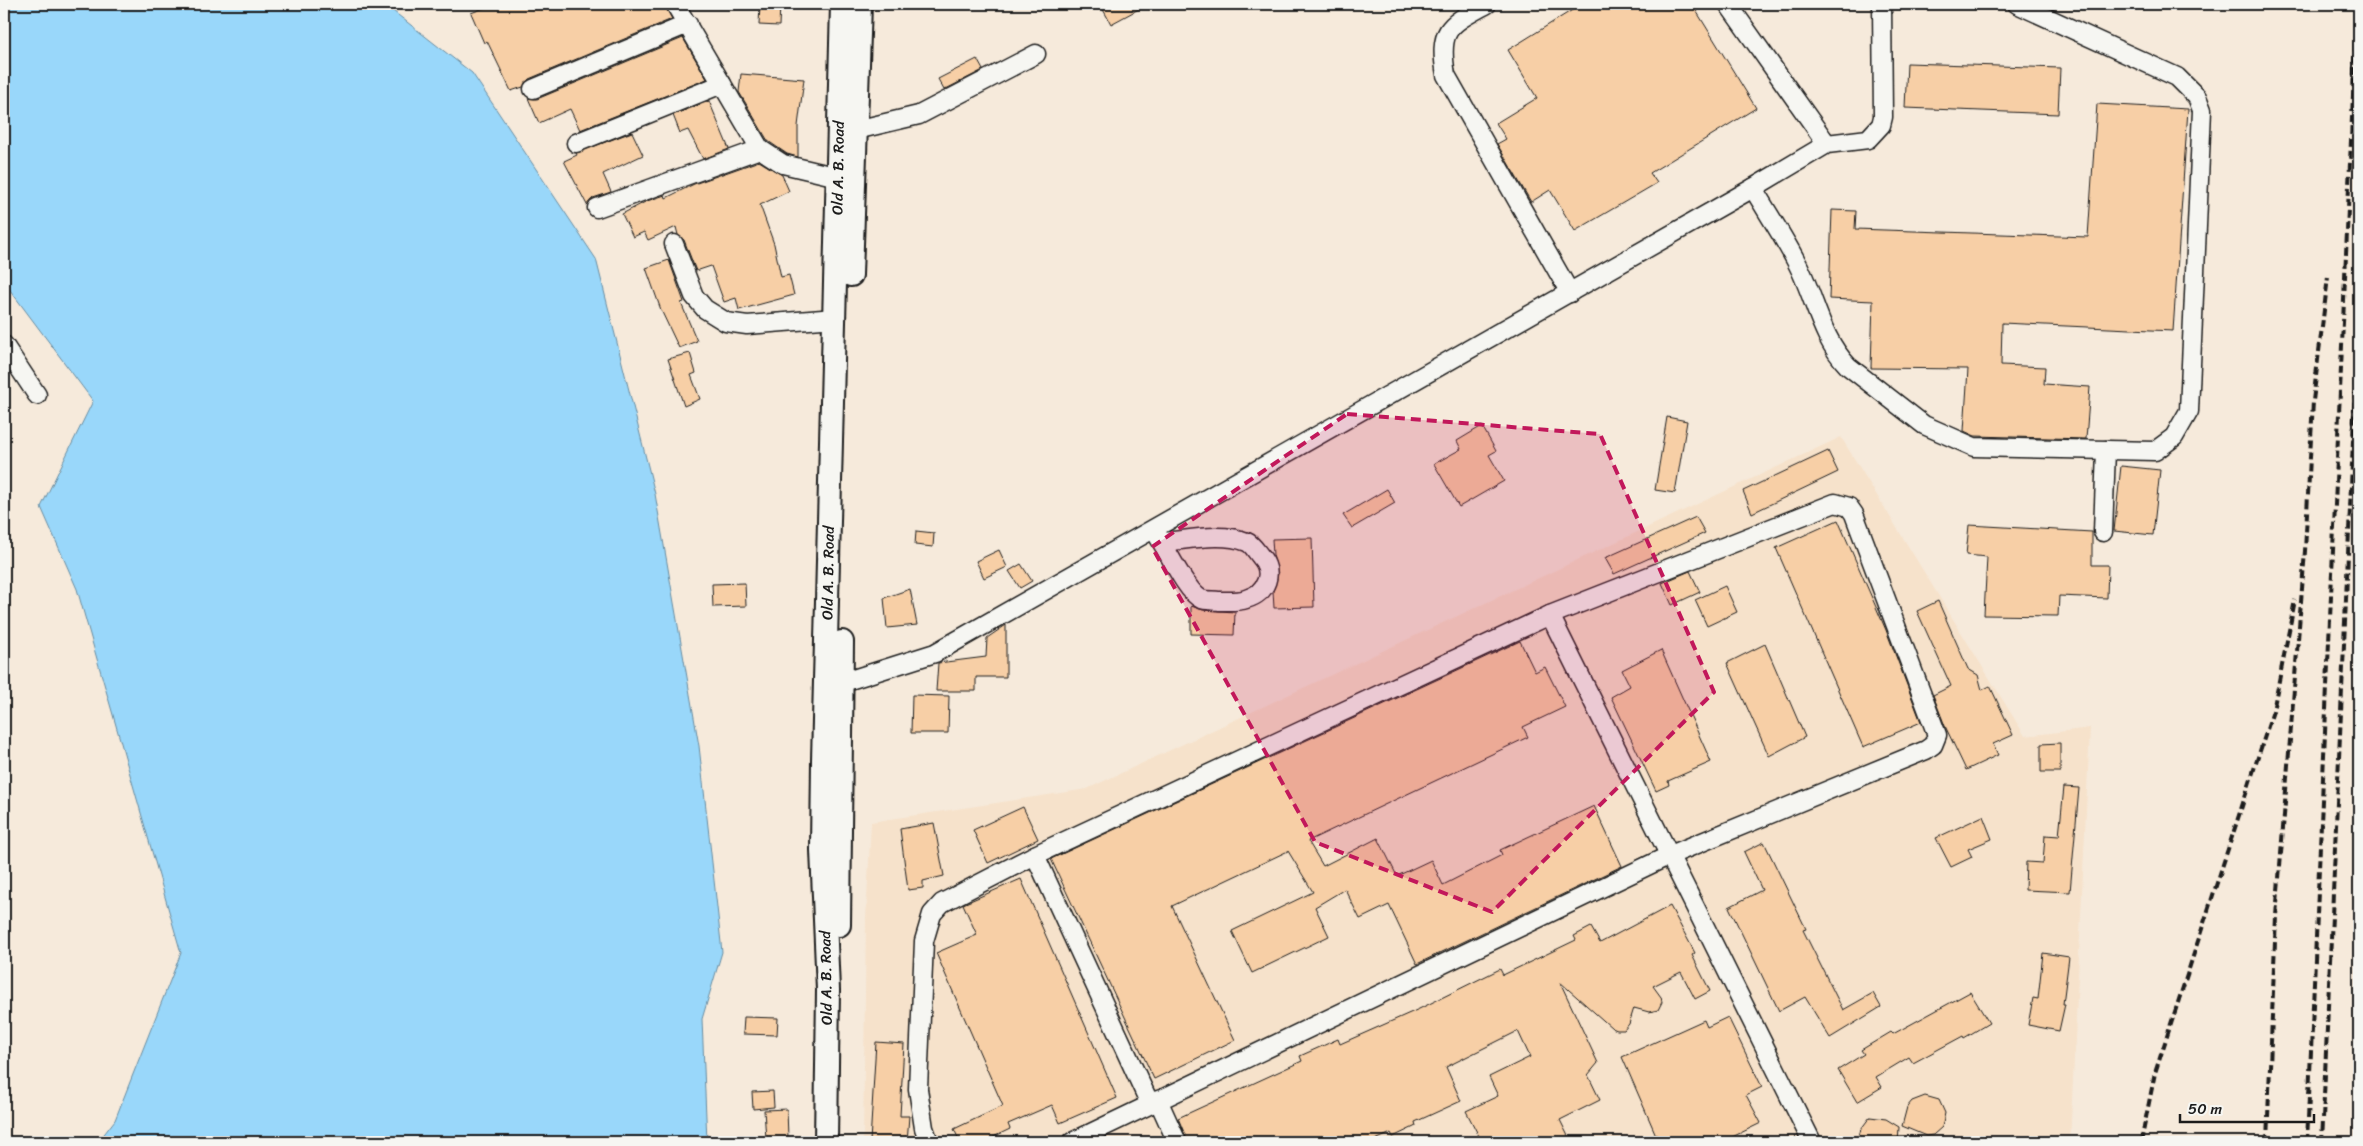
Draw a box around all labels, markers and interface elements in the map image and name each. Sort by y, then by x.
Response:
street label: Old A. B. Road [824,120,852,215]
street label: Old A. B. Road [814,525,842,620]
street label: Old A. B. Road [812,930,840,1025]
scale bar [2180,1091,2314,1123]
text: 50 m [2188,1096,2223,1122]

